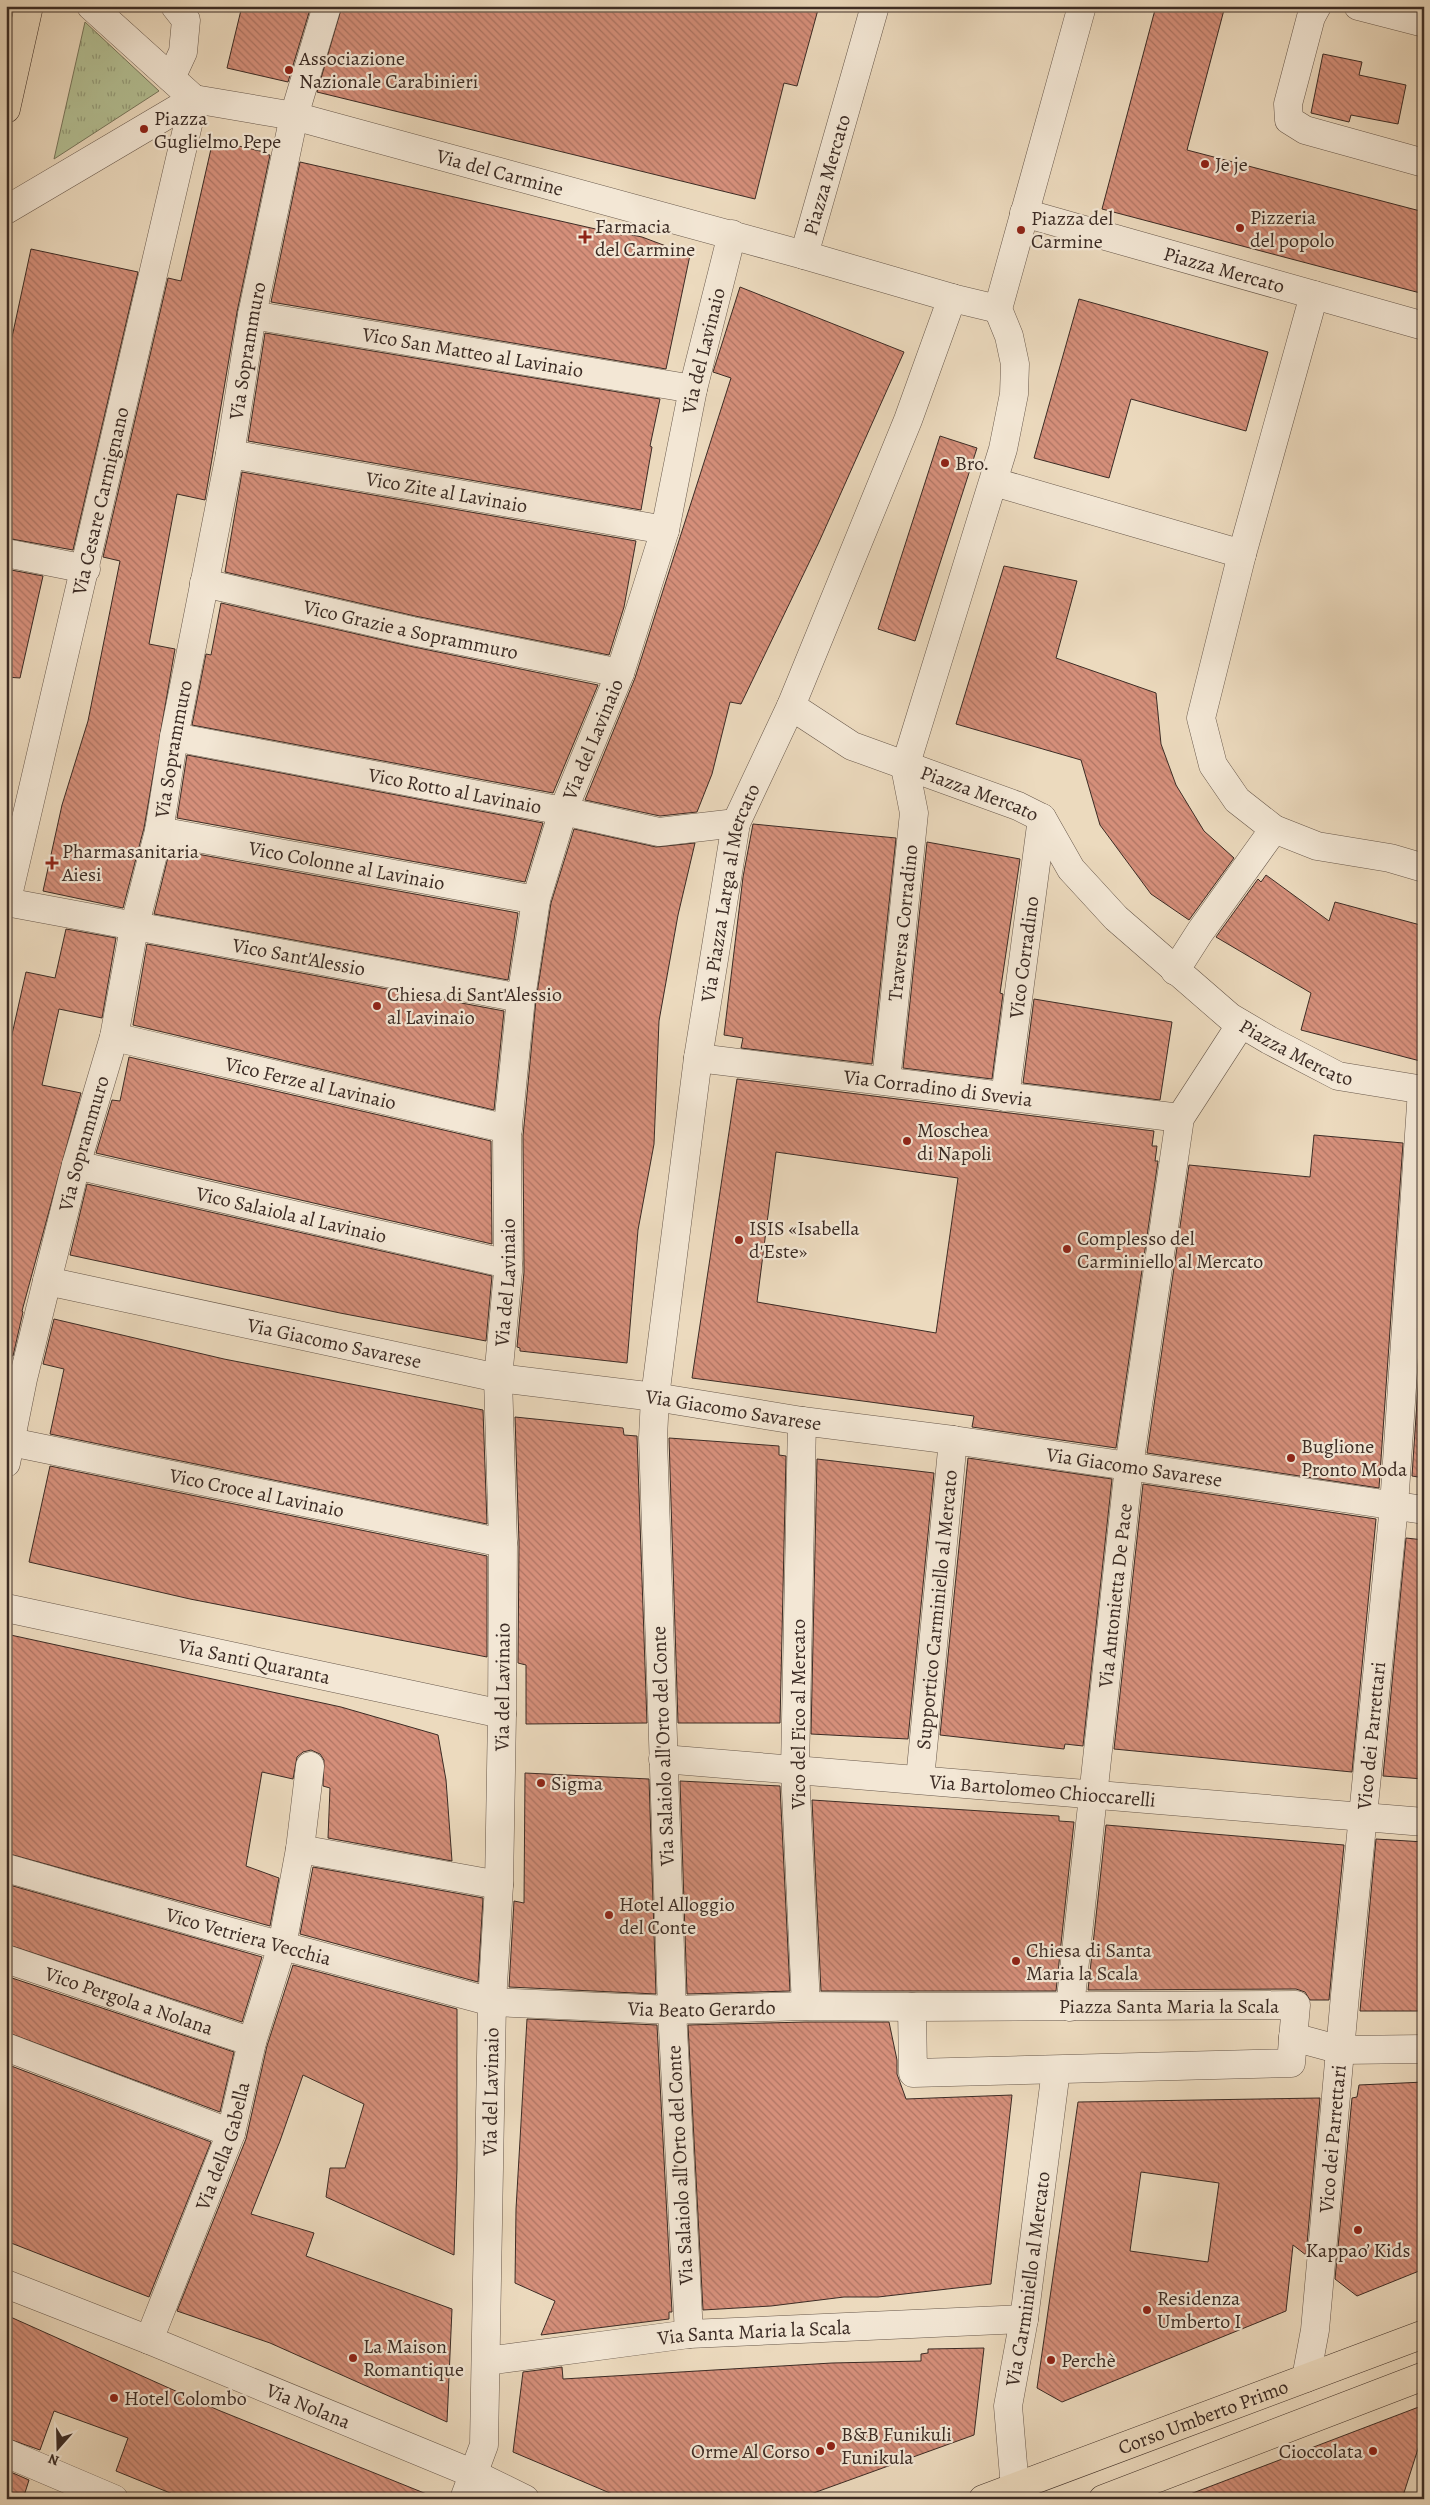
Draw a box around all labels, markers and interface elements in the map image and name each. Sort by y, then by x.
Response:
place label: Associazione Nazionale Carabinieri [298,45,478,95]
marker: Associazione Nazionale Carabinieri [283,64,295,76]
place label: Piazza Guglielmo Pepe [154,105,281,155]
street label: Piazza Mercato [797,111,857,239]
marker: Piazza Guglielmo Pepe [138,123,150,135]
street label: Via del Carmine [432,142,567,202]
place label: Je je [1215,151,1248,178]
marker: Je je [1199,158,1211,170]
place label: Pizzeria del popolo [1250,204,1334,254]
place label: Piazza del Carmine [1031,205,1113,255]
place label: Farmacia del Carmine [595,213,695,263]
marker: Pizzeria del popolo [1234,222,1246,234]
marker: Piazza del Carmine [1015,224,1027,236]
marker: Farmacia del Carmine [579,231,591,243]
street label: Piazza Mercato [1161,240,1288,299]
street label: Via Soprammuro [222,279,272,423]
street label: Via del Lavinaio [675,285,731,417]
street label: Vico San Matteo al Lavinaio [359,320,585,384]
street label: Via Cesare Carmignano [65,404,135,599]
place label: Bro. [955,450,989,477]
marker: Bro. [939,457,951,469]
street label: Vico Zite al Lavinaio [363,464,530,519]
street label: Vico Grazie a Soprammuro [300,593,521,666]
street label: Via del Lavinaio [555,675,630,805]
street label: Via Soprammuro [148,678,198,821]
street label: Piazza Mercato [917,758,1044,828]
street label: Vico Rotto al Lavinaio [365,761,544,820]
street label: Via Piazza Larga al Mercato [694,779,766,1005]
street label: Vico Colonne al Lavinaio [246,834,447,897]
place label: Pharmasanitaria Aiesi [61,838,200,888]
street label: Traversa Corradino [881,843,924,1002]
marker: Pharmasanitaria Aiesi [46,857,58,869]
street label: Vico Corradino [1002,894,1045,1021]
street label: Vico Sant'Alessio [229,931,368,982]
place label: Chiesa di Sant'Alessio al Lavinaio [387,981,562,1031]
marker: Chiesa di Sant'Alessio al Lavinaio [371,1000,383,1012]
street label: Piazza Mercato [1235,1012,1355,1092]
street label: Vico Ferze al Lavinaio [221,1050,399,1116]
street label: Via Corradino di Svevia [841,1063,1035,1113]
street label: Via Soprammuro [51,1072,115,1215]
place label: Moschea di Napoli [917,1117,992,1167]
marker: Moschea di Napoli [901,1135,913,1147]
street label: Vico Salaiola al Lavinaio [193,1179,389,1249]
place label: ISIS «Isabella d'Este» [749,1215,860,1265]
street label: Via del Lavinaio [487,1218,522,1349]
place label: Complesso del Carminiello al Mercato [1077,1225,1263,1275]
marker: ISIS «Isabella d'Este» [733,1234,745,1246]
marker: Complesso del Carminiello al Mercato [1061,1243,1073,1255]
street label: Via Giacomo Savarese [244,1311,424,1375]
street label: Via Giacomo Savarese [643,1382,823,1437]
place label: Buglione Pronto Moda [1301,1433,1408,1483]
street label: Via Giacomo Savarese [1044,1440,1224,1493]
marker: Buglione Pronto Moda [1285,1452,1297,1464]
street label: Vico Croce al Lavinaio [166,1461,347,1524]
street label: Supportico Carminiello al Mercato [909,1469,964,1751]
street label: Via Antonietta De Pace [1091,1502,1138,1690]
street label: Vico del Fico al Mercato [785,1619,812,1810]
street label: Via del Lavinaio [488,1623,516,1752]
street label: Via Salaiolo all'Orto del Conte [645,1625,681,1867]
street label: Via Santi Quaranta [175,1631,334,1691]
street label: Vico dei Parrettari [1350,1660,1392,1812]
street label: Via Bartolomeo Chioccarelli [928,1768,1157,1813]
place label: Sigma [551,1770,604,1797]
marker: Sigma [535,1777,547,1789]
place label: Hotel Alloggio del Conte [619,1891,735,1941]
street label: Vico Vetriera Vecchia [162,1900,335,1972]
marker: Hotel Alloggio del Conte [603,1909,615,1921]
place label: Chiesa di Santa Maria la Scala [1026,1937,1153,1987]
marker: Chiesa di Santa Maria la Scala [1010,1955,1022,1967]
street label: Vico Pergola a Nolana [41,1959,217,2042]
street label: Via Beato Gerardo [626,1993,776,2024]
street label: Piazza Santa Maria la Scala [1059,1993,1280,2020]
street label: Via del Lavinaio [476,2027,505,2157]
street label: Via Salaiolo all'Orto del Conte [660,2044,700,2287]
street label: Vico dei Parrettari [1312,2063,1352,2215]
street label: Via della Gabella [188,2078,256,2215]
street label: Via Carminiello al Mercato [998,2170,1056,2389]
marker: Kappao’ Kids [1352,2224,1364,2236]
place label: Kappao’ Kids [1306,2237,1410,2264]
place label: Residenza Umberto I [1157,2285,1241,2335]
marker: Residenza Umberto I [1141,2304,1153,2316]
street label: Via Santa Maria la Scala [655,2313,852,2352]
place label: La Maison Romantique [363,2333,464,2383]
place label: Perchè [1061,2347,1116,2374]
marker: La Maison Romantique [347,2352,359,2364]
marker: Perchè [1045,2354,1057,2366]
street label: Corso Umberto Primo [1114,2373,1292,2461]
street label: Via Nolana [261,2376,355,2435]
place label: Hotel Colombo [124,2385,247,2412]
marker: Hotel Colombo [108,2392,120,2404]
place label: B&B Funikuli Funikula [841,2421,952,2471]
north arrow [32,2422,82,2472]
place label: Orme Al Corso [691,2438,810,2465]
place label: Cioccolata [1279,2438,1364,2465]
marker: B&B Funikuli Funikula [825,2440,837,2452]
marker: Orme Al Corso [814,2445,826,2457]
marker: Cioccolata [1367,2445,1379,2457]
text: N [46,2449,62,2470]

